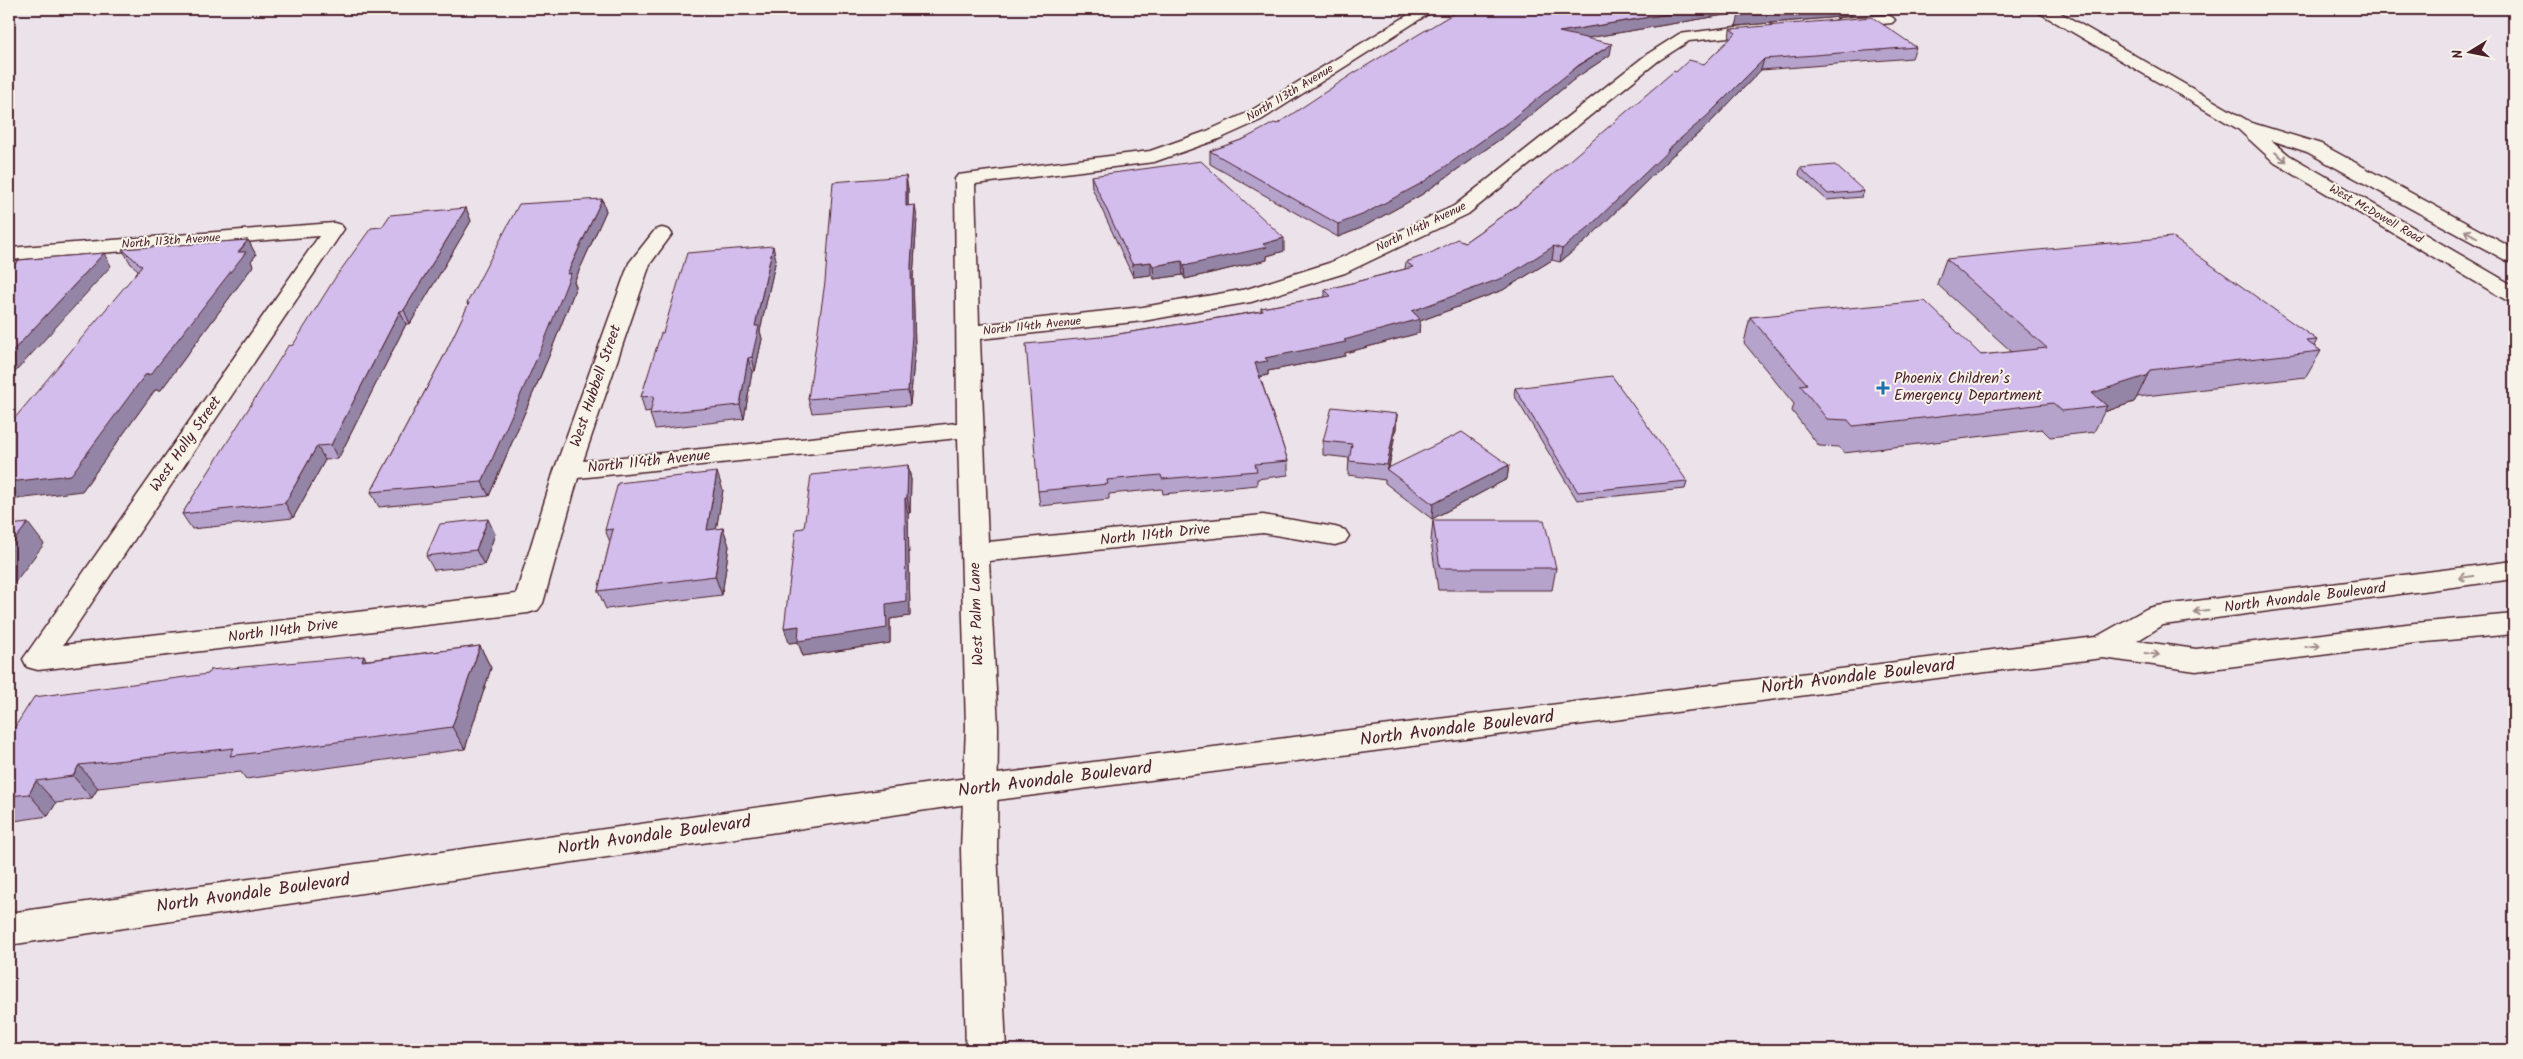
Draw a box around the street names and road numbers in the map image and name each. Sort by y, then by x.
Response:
street label: North 113th Avenue [1243,59,1338,127]
street label: West McDowell Road [2326,179,2427,249]
street label: North 114th Avenue [1372,197,1470,257]
street label: North 113th Avenue [121,228,222,254]
street label: North 114th Avenue [982,311,1083,341]
street label: West Hubbell Street [564,321,628,450]
street label: West Holly Street [144,391,228,497]
street label: North 114th Avenue [586,444,712,480]
street label: North 114th Drive [1099,517,1211,553]
street label: West Palm Lane [963,562,991,666]
street label: North Avondale Boulevard [2223,576,2388,620]
street label: North 114th Drive [227,612,340,650]
street label: North Avondale Boulevard [1759,651,1958,703]
street label: North Avondale Boulevard [1358,703,1557,755]
street label: North Avondale Boulevard [956,754,1155,806]
street label: North Avondale Boulevard [555,808,754,864]
street label: North Avondale Boulevard [154,866,353,922]

